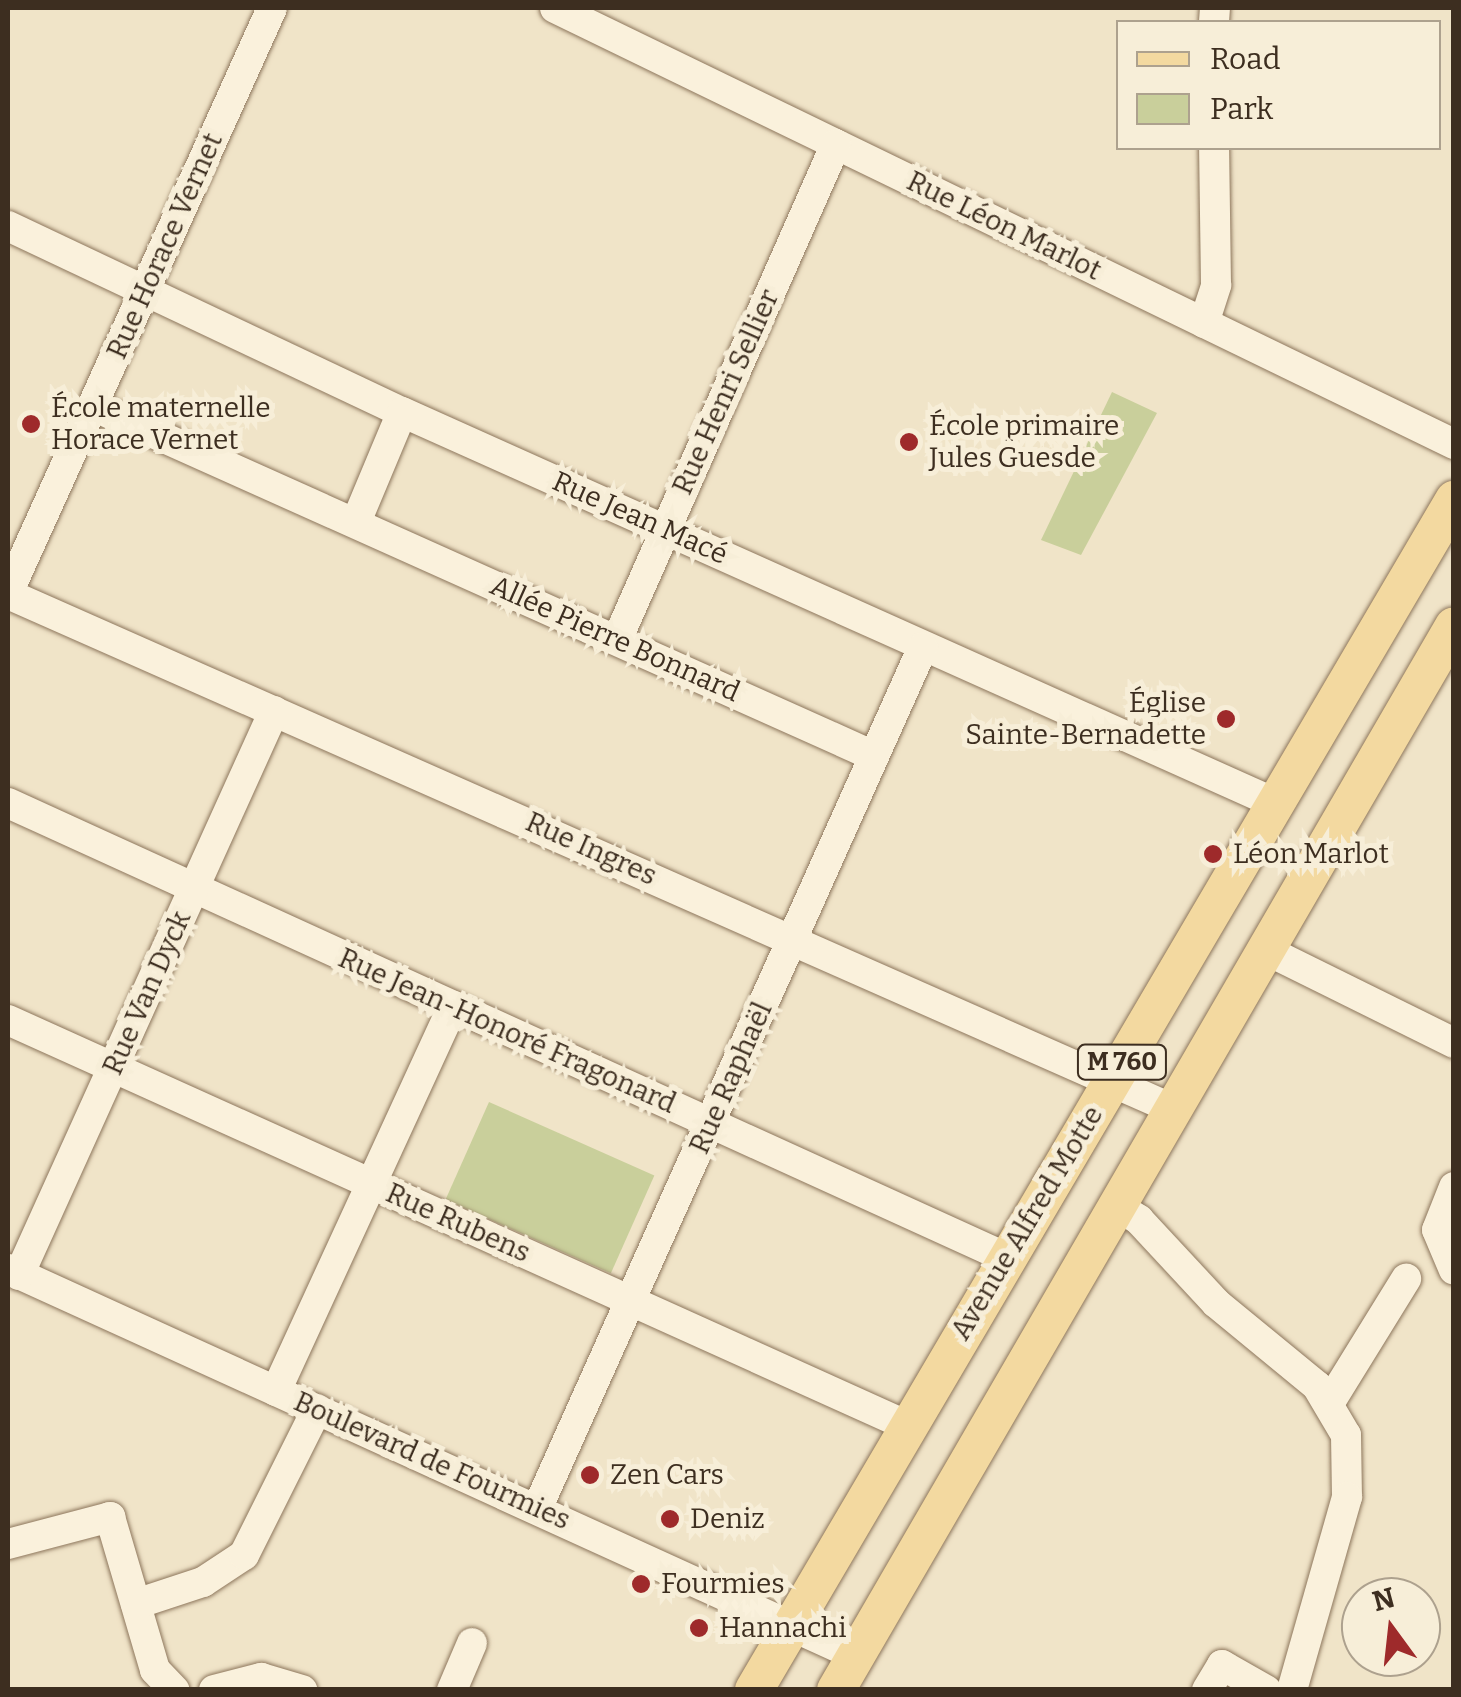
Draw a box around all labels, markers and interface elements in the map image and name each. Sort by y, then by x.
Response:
legend [1116,20,1441,150]
text: Road [1210,41,1281,77]
text: Park [1210,91,1273,127]
street label: Rue Horace Vernet [100,128,230,364]
street label: Rue Léon Marlot [901,164,1107,288]
street label: Rue Henri Sellier [666,284,786,500]
place label: École maternelle Horace Vernet [51,391,270,457]
place label: École primaire Jules Guesde [929,409,1119,475]
marker: École maternelle Horace Vernet [20,413,42,435]
marker: École primaire Jules Guesde [898,431,920,453]
street label: Rue Jean Macé [547,464,733,572]
street label: Allée Pierre Bonnard [485,569,745,709]
place label: Église Sainte-Bernadette [965,686,1206,752]
marker: Église Sainte-Bernadette [1215,708,1237,730]
street label: Rue Ingres [520,805,662,893]
place label: Léon Marlot [1233,837,1389,871]
marker: Léon Marlot [1202,843,1224,865]
street label: Rue Van Dyck [96,906,198,1080]
street label: Rue Jean-Honoré Fragonard [333,941,681,1121]
street label: Rue Raphaël [683,997,779,1159]
road number: M 760 [1074,1042,1170,1082]
street label: Avenue Alfred Motte [944,1100,1110,1346]
street label: Rue Rubens [381,1176,535,1270]
street label: Boulevard de Fourmies [289,1385,575,1537]
place label: Zen Cars [610,1458,724,1492]
marker: Zen Cars [579,1464,601,1486]
place label: Deniz [690,1502,765,1536]
marker: Deniz [659,1508,681,1530]
place label: Fourmies [661,1567,785,1601]
marker: Fourmies [630,1573,652,1595]
north arrow [1341,1577,1441,1677]
text: N [1369,1581,1398,1618]
place label: Hannachi [719,1611,847,1645]
marker: Hannachi [688,1617,710,1639]

